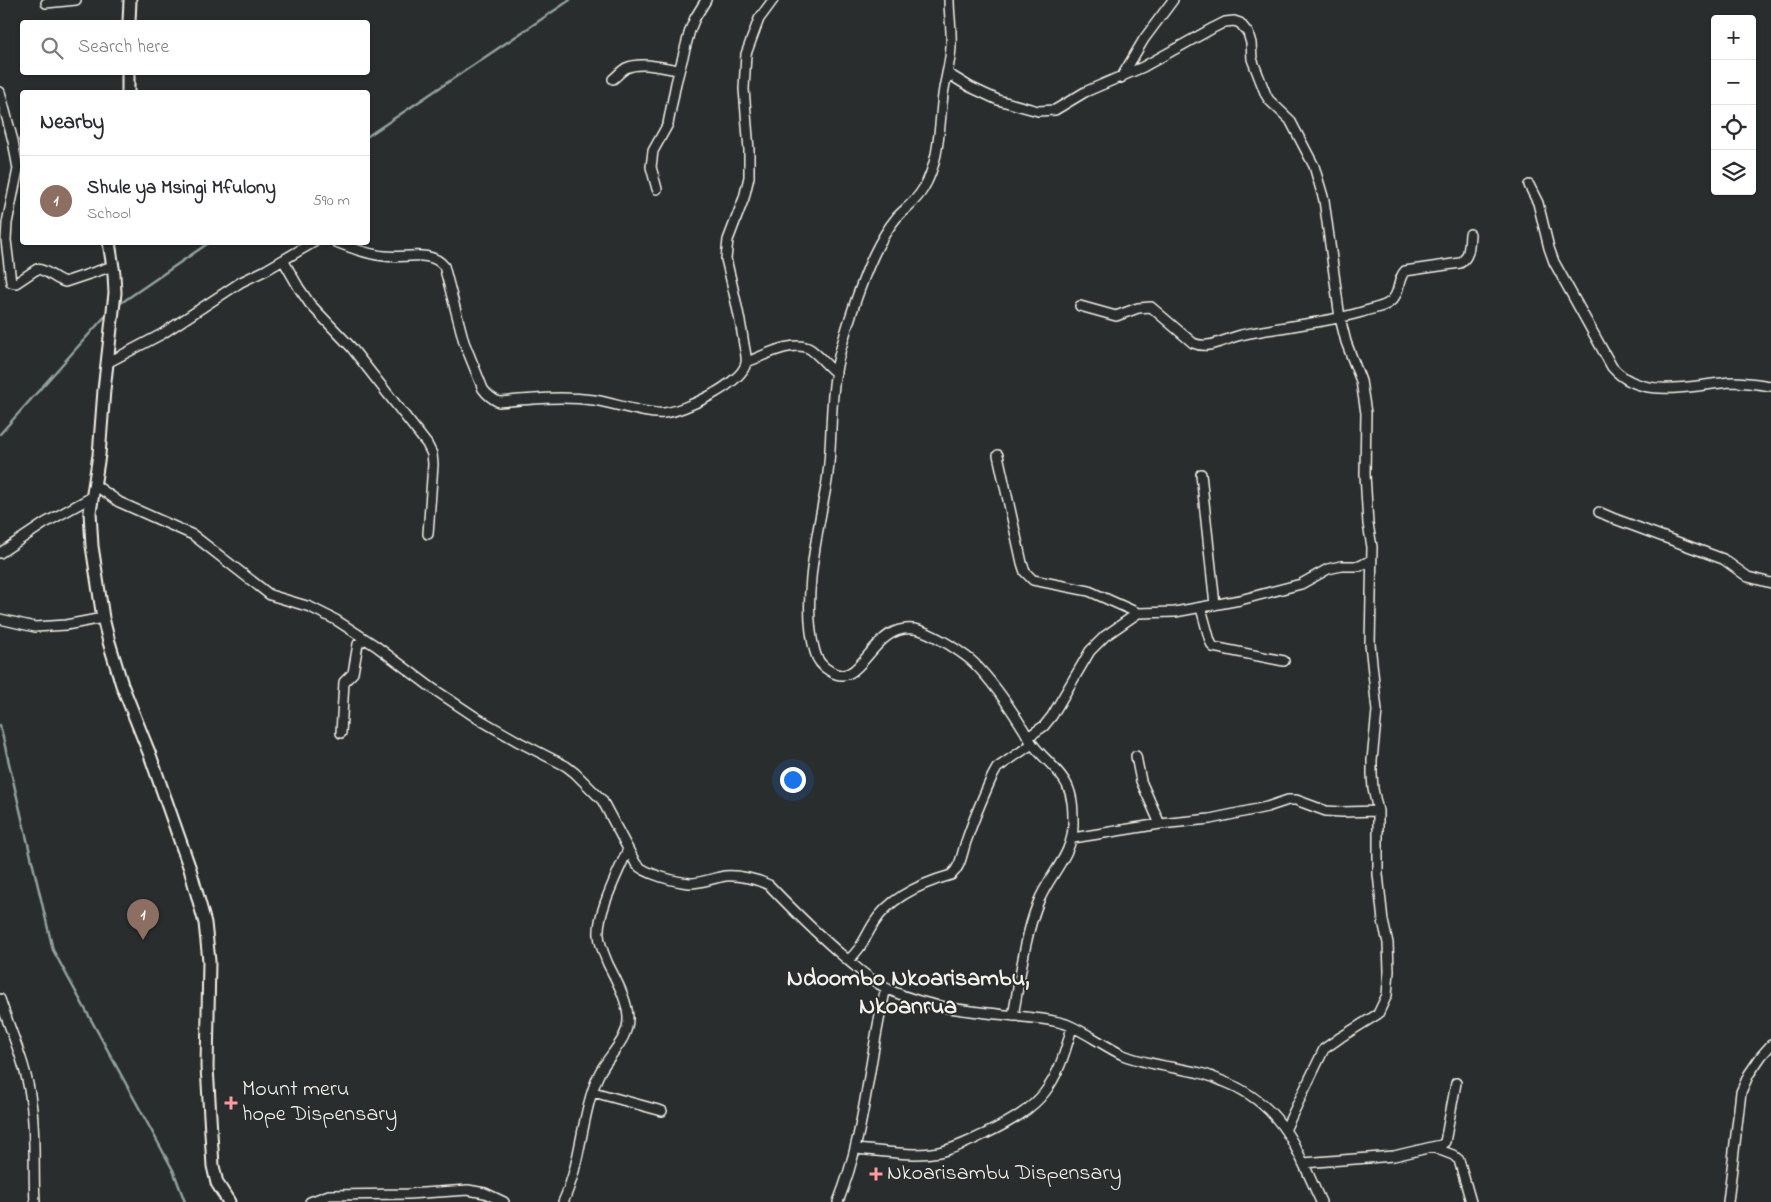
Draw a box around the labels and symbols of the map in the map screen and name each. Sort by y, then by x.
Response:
your location [780,767,806,793]
pin: 1 [127,899,159,940]
district label: Ndoombo Nkoarisambu, Nkoanrua [787,962,1029,1025]
place label: Mount meru hope Dispensary [242,1074,397,1132]
marker: Mount meru hope Dispensary [224,1096,238,1110]
place label: Nkoarisambu Dispensary [887,1158,1121,1191]
marker: Nkoarisambu Dispensary [869,1167,883,1181]

